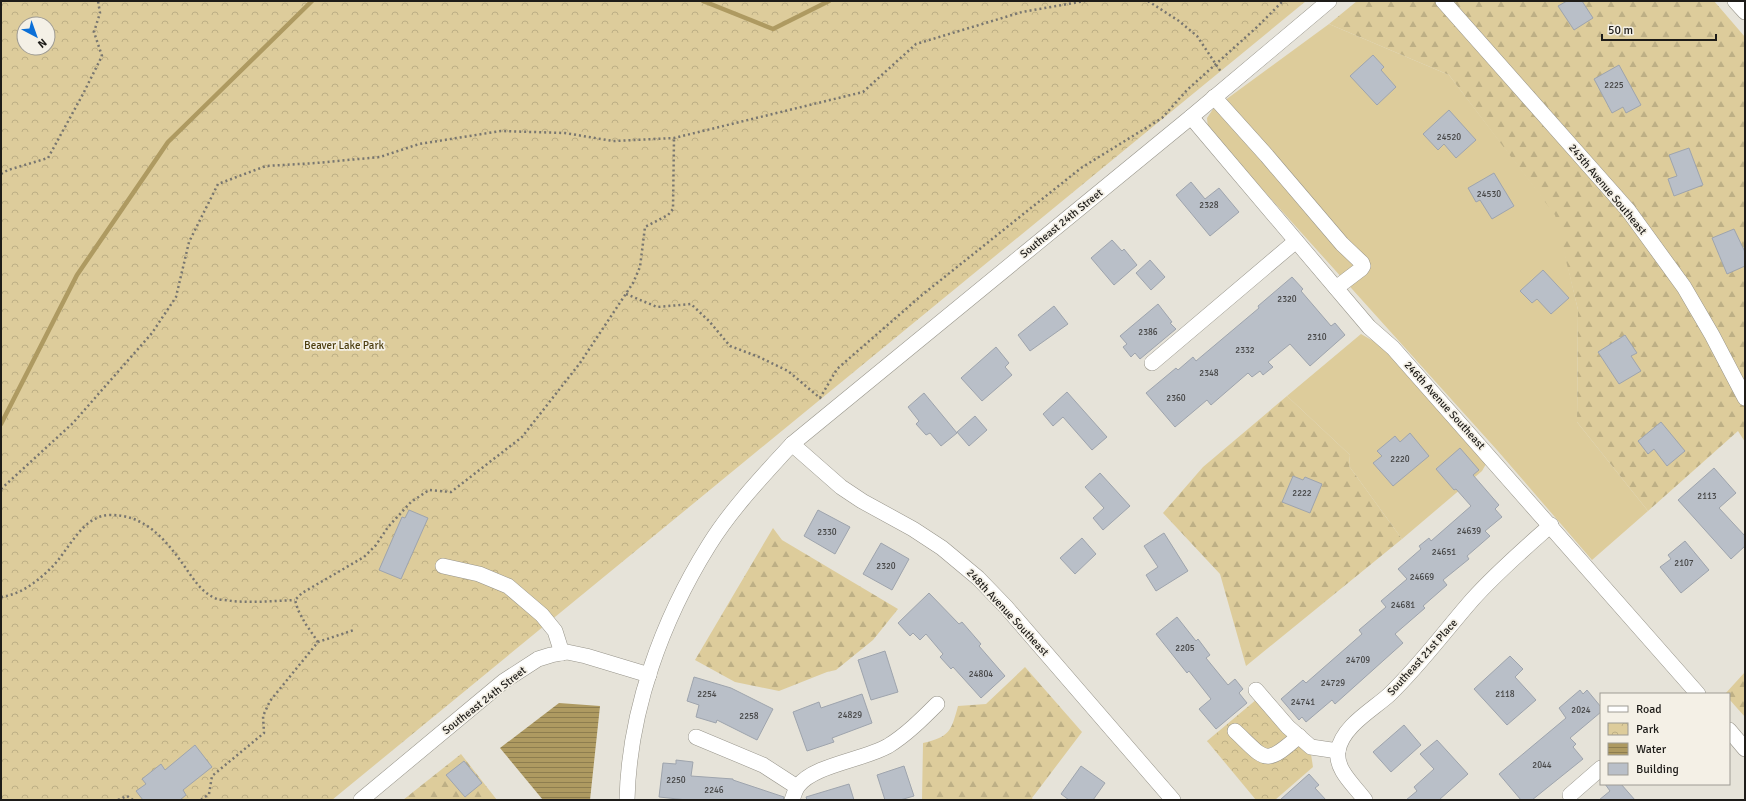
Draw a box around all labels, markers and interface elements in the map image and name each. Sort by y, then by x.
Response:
north arrow [16,16,56,56]
scale bar [1602,16,1716,42]
text: 50 m [1608,23,1633,38]
text: N [35,36,49,51]
house number: 2225 [1604,80,1624,91]
house number: 24520 [1437,132,1461,143]
street label: 245th Avenue Southeast [1566,141,1649,237]
street label: Southeast 24th Street [1017,186,1105,261]
house number: 24530 [1477,189,1501,200]
house number: 2328 [1199,200,1219,211]
house number: 2320 [1277,294,1297,305]
house number: 2386 [1138,327,1158,338]
house number: 2310 [1307,332,1327,343]
park label: Beaver Lake Park [304,339,384,352]
house number: 2332 [1235,345,1255,356]
street label: 246th Avenue Southeast [1402,358,1488,452]
house number: 2348 [1199,368,1219,379]
house number: 2360 [1166,393,1186,404]
house number: 2220 [1390,454,1410,465]
house number: 2222 [1292,488,1312,499]
house number: 2113 [1697,491,1717,502]
house number: 24639 [1457,526,1481,537]
house number: 2330 [817,527,837,538]
house number: 24651 [1432,547,1456,558]
house number: 2107 [1674,558,1694,569]
house number: 2320 [876,561,896,572]
street label: 248th Avenue Southeast [964,566,1051,659]
house number: 24669 [1410,572,1434,583]
house number: 24681 [1391,600,1415,611]
street label: Southeast 21st Place [1385,616,1460,698]
house number: 2205 [1175,643,1195,654]
house number: 24709 [1346,655,1370,666]
street label: Southeast 24th Street [440,664,529,737]
house number: 24804 [969,669,993,680]
house number: 24729 [1321,678,1345,689]
house number: 2254 [697,689,717,700]
house number: 2118 [1495,689,1515,700]
legend [1600,693,1730,785]
house number: 24741 [1291,697,1315,708]
text: Road [1636,702,1662,717]
house number: 2024 [1571,705,1591,716]
house number: 24829 [838,710,862,721]
house number: 2258 [739,711,759,722]
text: Park [1636,722,1659,737]
text: Water [1636,742,1667,757]
house number: 2044 [1532,760,1552,771]
text: Building [1636,762,1679,777]
house number: 2250 [666,775,686,786]
house number: 2246 [704,785,724,796]

